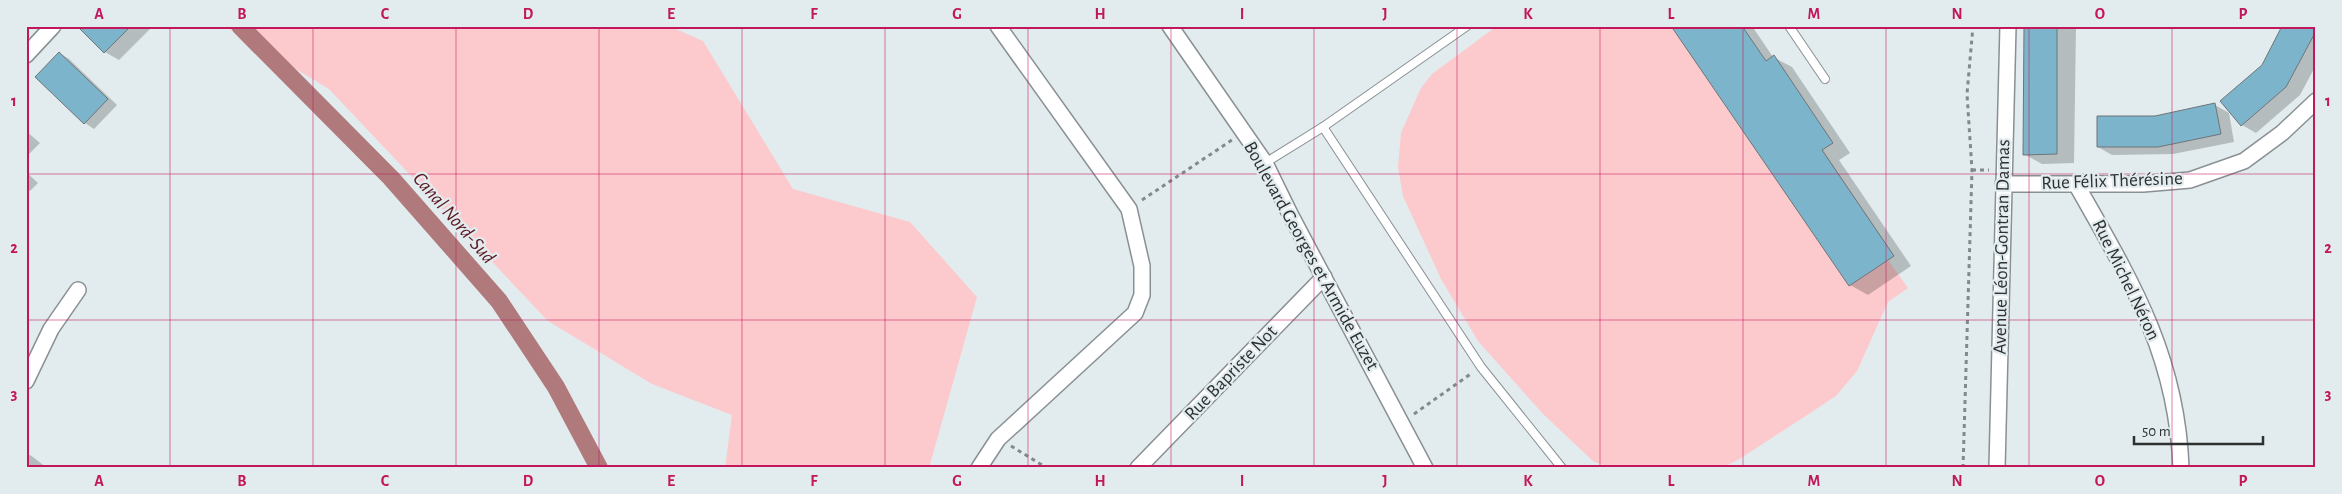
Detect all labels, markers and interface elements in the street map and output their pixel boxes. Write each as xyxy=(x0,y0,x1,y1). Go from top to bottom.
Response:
text: A xyxy=(94,6,104,22)
text: B xyxy=(237,6,247,22)
text: C xyxy=(381,6,390,22)
text: D xyxy=(523,6,534,22)
text: E xyxy=(667,6,675,22)
text: F xyxy=(810,6,818,22)
text: G xyxy=(952,6,962,22)
text: H xyxy=(1094,6,1106,22)
text: I xyxy=(1240,6,1244,22)
text: J xyxy=(1382,6,1388,22)
text: K xyxy=(1523,6,1533,22)
text: L xyxy=(1668,6,1675,22)
text: M xyxy=(1808,6,1820,22)
text: N xyxy=(1951,6,1963,22)
text: O xyxy=(2095,6,2105,22)
text: P xyxy=(2239,6,2248,22)
text: 1 xyxy=(11,93,17,109)
text: 1 xyxy=(2325,93,2331,109)
street label: Boulevard Georges et Armide Euzet xyxy=(1240,138,1382,374)
street label: Avenue Léon-Gontran Damas xyxy=(1991,139,2013,355)
water label: Canal Nord-Sud xyxy=(409,168,499,268)
street label: Rue Félix Thérésine xyxy=(2041,169,2183,193)
street label: Rue Michel Néron xyxy=(2089,217,2163,343)
text: 2 xyxy=(10,240,18,256)
text: 2 xyxy=(2324,240,2332,256)
street label: Rue Bapriste Not xyxy=(1181,322,1281,424)
text: 3 xyxy=(11,386,18,402)
text: 3 xyxy=(2325,386,2332,402)
scale bar xyxy=(2134,414,2263,446)
text: 50 m xyxy=(2142,424,2171,439)
text: A xyxy=(94,473,104,489)
text: B xyxy=(237,473,247,489)
text: C xyxy=(381,473,390,489)
text: D xyxy=(523,473,534,489)
text: E xyxy=(667,473,675,489)
text: F xyxy=(810,473,818,489)
text: G xyxy=(952,473,962,489)
text: H xyxy=(1094,473,1106,489)
text: I xyxy=(1240,473,1244,489)
text: J xyxy=(1382,473,1388,489)
text: K xyxy=(1523,473,1533,489)
text: L xyxy=(1668,473,1675,489)
text: M xyxy=(1808,473,1820,489)
text: N xyxy=(1951,473,1963,489)
text: O xyxy=(2095,473,2105,489)
text: P xyxy=(2239,473,2248,489)

